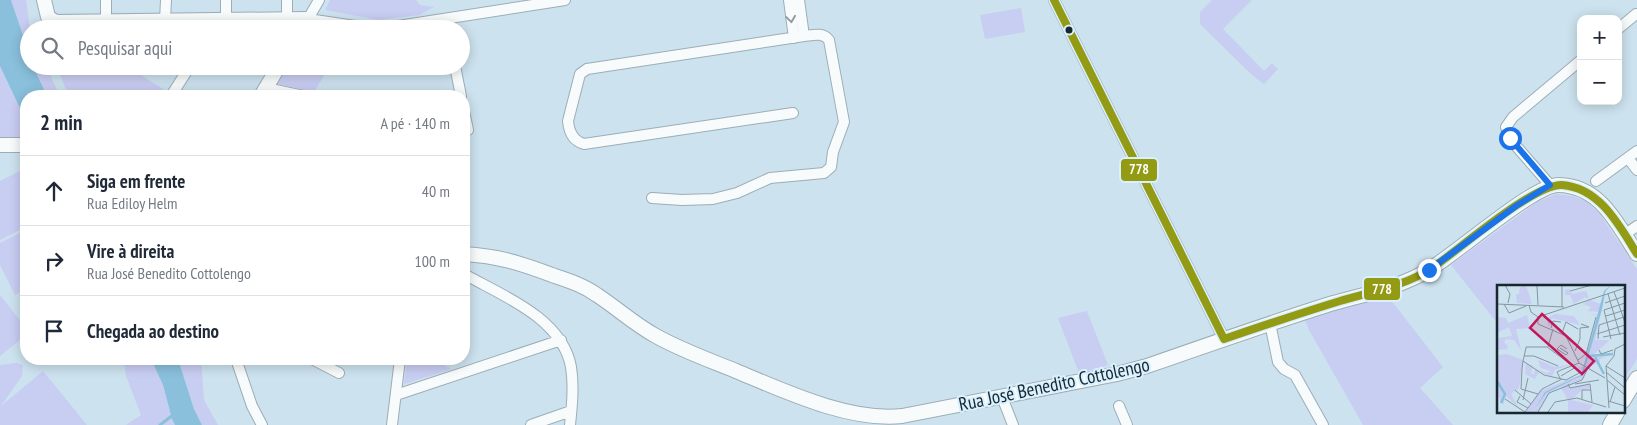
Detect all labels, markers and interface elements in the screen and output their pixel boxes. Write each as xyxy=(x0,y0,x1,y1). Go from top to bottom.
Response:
one-way arrow xyxy=(786,15,796,23)
map controls xyxy=(1577,15,1622,105)
button: + xyxy=(1577,15,1622,60)
search box xyxy=(20,20,470,75)
unlabelled marker xyxy=(1064,25,1074,35)
icon: search xyxy=(38,34,66,62)
text: Pesquisar aqui xyxy=(78,36,172,60)
button: − xyxy=(1577,60,1622,105)
text: 2 min xyxy=(40,109,82,136)
text: A pé · 140 m xyxy=(380,113,450,133)
route start xyxy=(1499,127,1522,150)
line badge: 778 xyxy=(1120,158,1158,182)
text: 778 xyxy=(1129,160,1149,178)
text: Siga em frente xyxy=(87,169,185,193)
icon: ahead xyxy=(40,177,68,205)
text: 40 m xyxy=(422,181,450,201)
text: Rua Ediloy Helm xyxy=(87,193,177,213)
text: Vire à direita xyxy=(87,239,174,263)
icon: right xyxy=(40,247,68,275)
text: 100 m xyxy=(415,251,450,271)
route end xyxy=(1418,259,1441,282)
text: Rua José Benedito Cottolengo xyxy=(87,263,251,283)
line badge: 778 xyxy=(1363,277,1401,301)
text: 778 xyxy=(1372,280,1392,298)
inset map xyxy=(1497,285,1624,412)
icon: arrive xyxy=(40,317,68,345)
text: Chegada ao destino xyxy=(87,319,219,343)
street label: Rua José Benedito Cottolengo xyxy=(956,352,1152,416)

